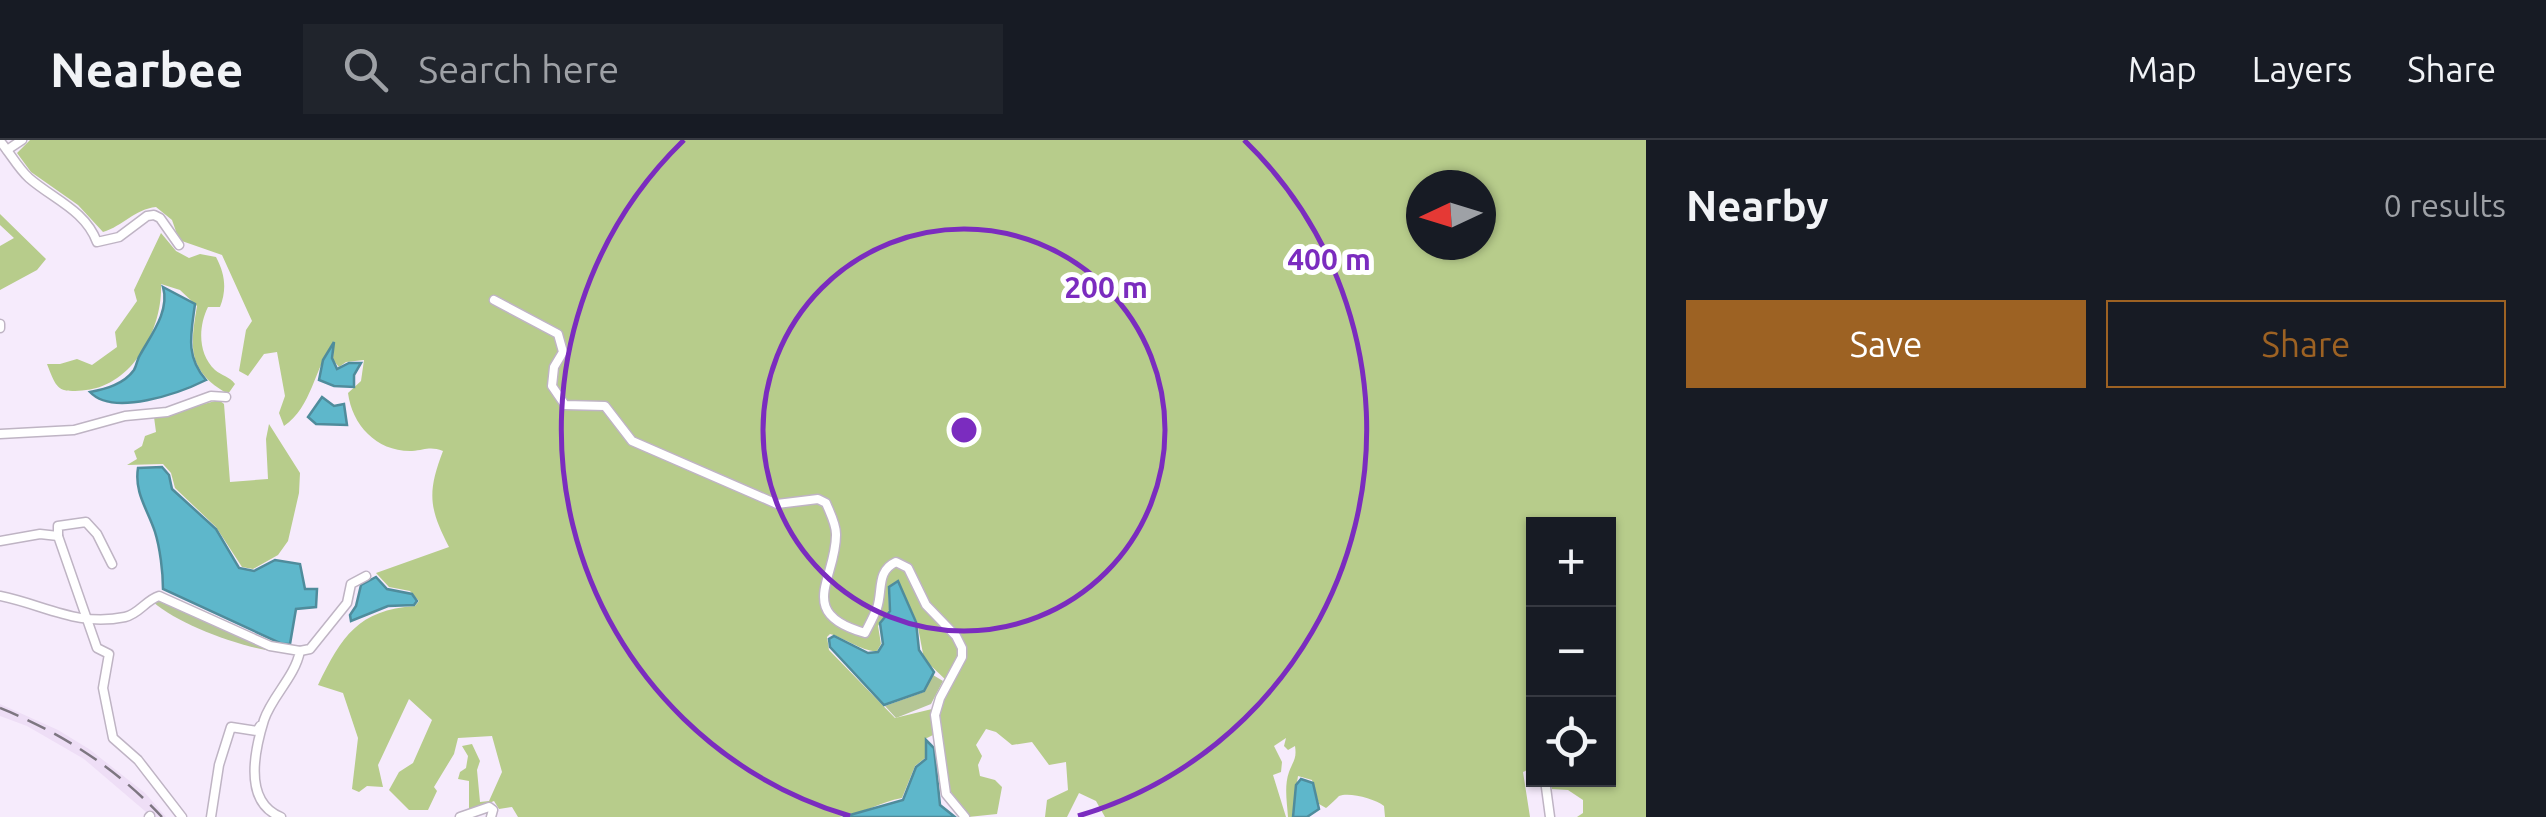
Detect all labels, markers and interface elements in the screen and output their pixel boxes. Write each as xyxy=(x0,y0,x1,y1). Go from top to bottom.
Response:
search box xyxy=(303,24,1003,114)
text: Nearbee xyxy=(50,42,243,96)
icon: search xyxy=(338,42,393,97)
text: Search here xyxy=(418,48,619,90)
text: Map xyxy=(2128,49,2197,89)
text: Layers xyxy=(2252,49,2352,89)
text: Share xyxy=(2407,49,2496,89)
north arrow xyxy=(1406,170,1496,260)
text: Nearby xyxy=(1686,182,1829,229)
text: 0 results xyxy=(2384,187,2506,223)
text: 400 m xyxy=(1287,242,1371,276)
text: 200 m xyxy=(1064,270,1148,304)
button: Save xyxy=(1686,300,2086,388)
button: Share xyxy=(2106,300,2506,388)
centre of rings xyxy=(946,412,982,448)
map controls xyxy=(1526,517,1616,787)
button: + xyxy=(1526,517,1616,607)
button: − xyxy=(1526,607,1616,697)
button: locate xyxy=(1526,697,1616,787)

